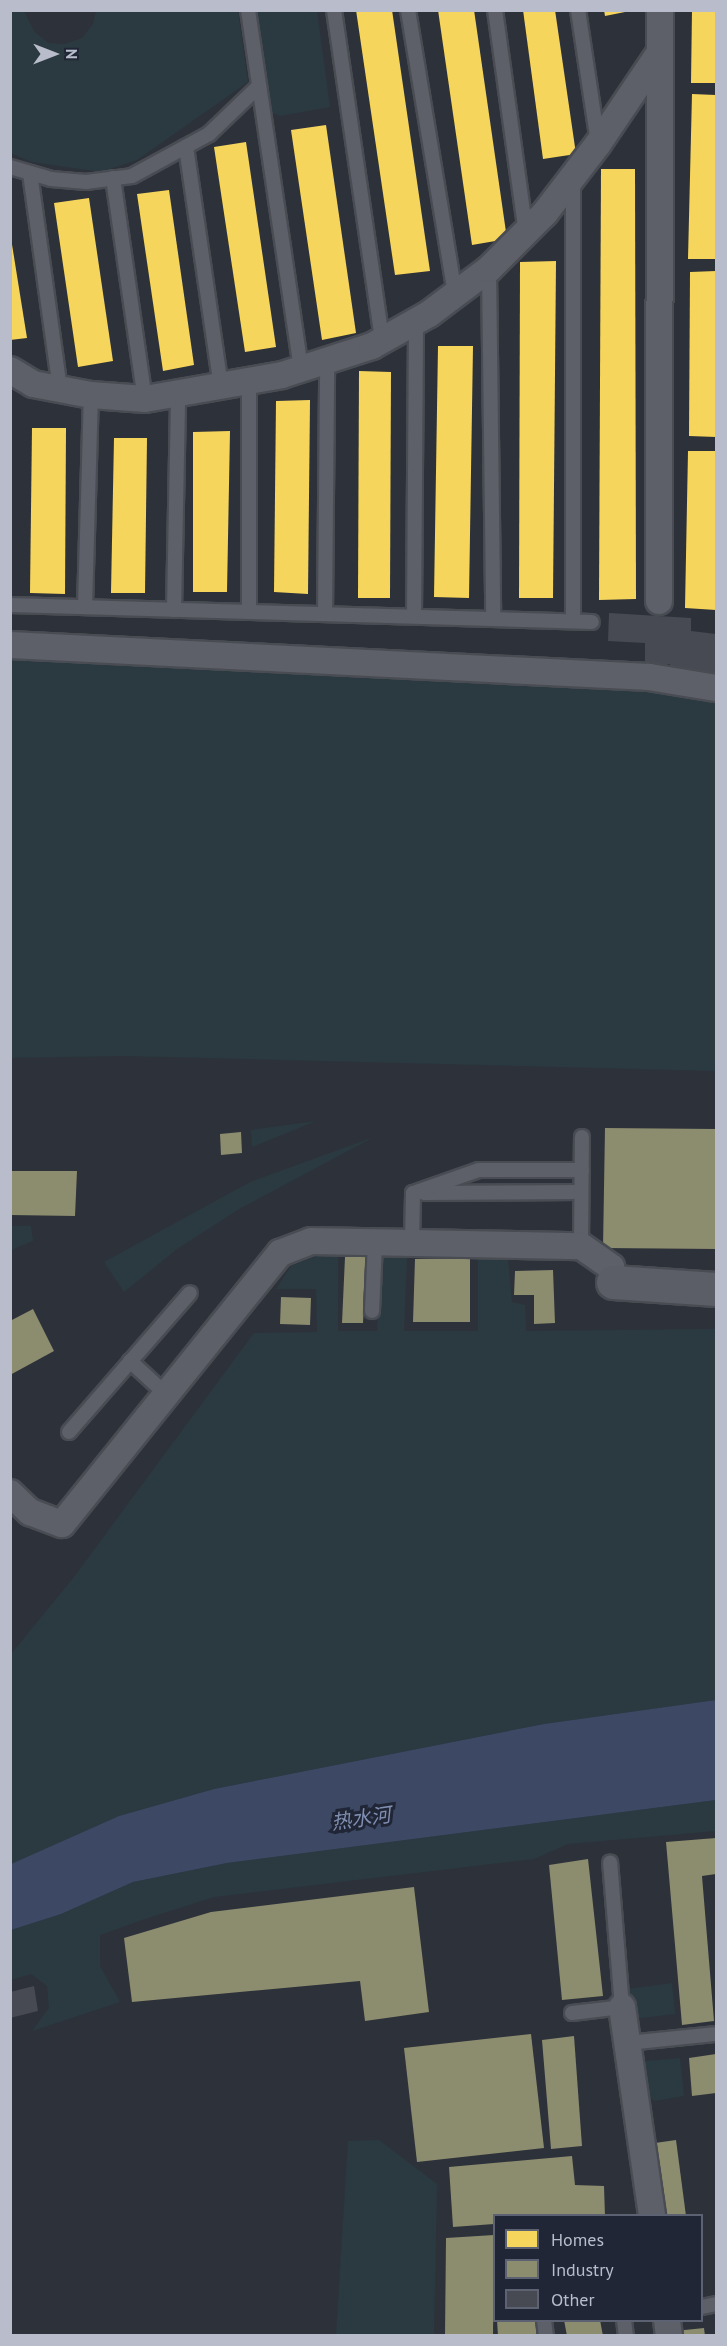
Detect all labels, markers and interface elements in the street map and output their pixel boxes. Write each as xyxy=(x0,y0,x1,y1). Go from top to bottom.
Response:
north arrow xyxy=(24,24,84,84)
text: N xyxy=(62,49,82,59)
water label: 热水河 xyxy=(330,1803,392,1835)
legend xyxy=(493,2214,703,2322)
text: Homes xyxy=(551,2228,604,2251)
text: Industry xyxy=(551,2258,614,2281)
text: Other xyxy=(551,2288,595,2311)

